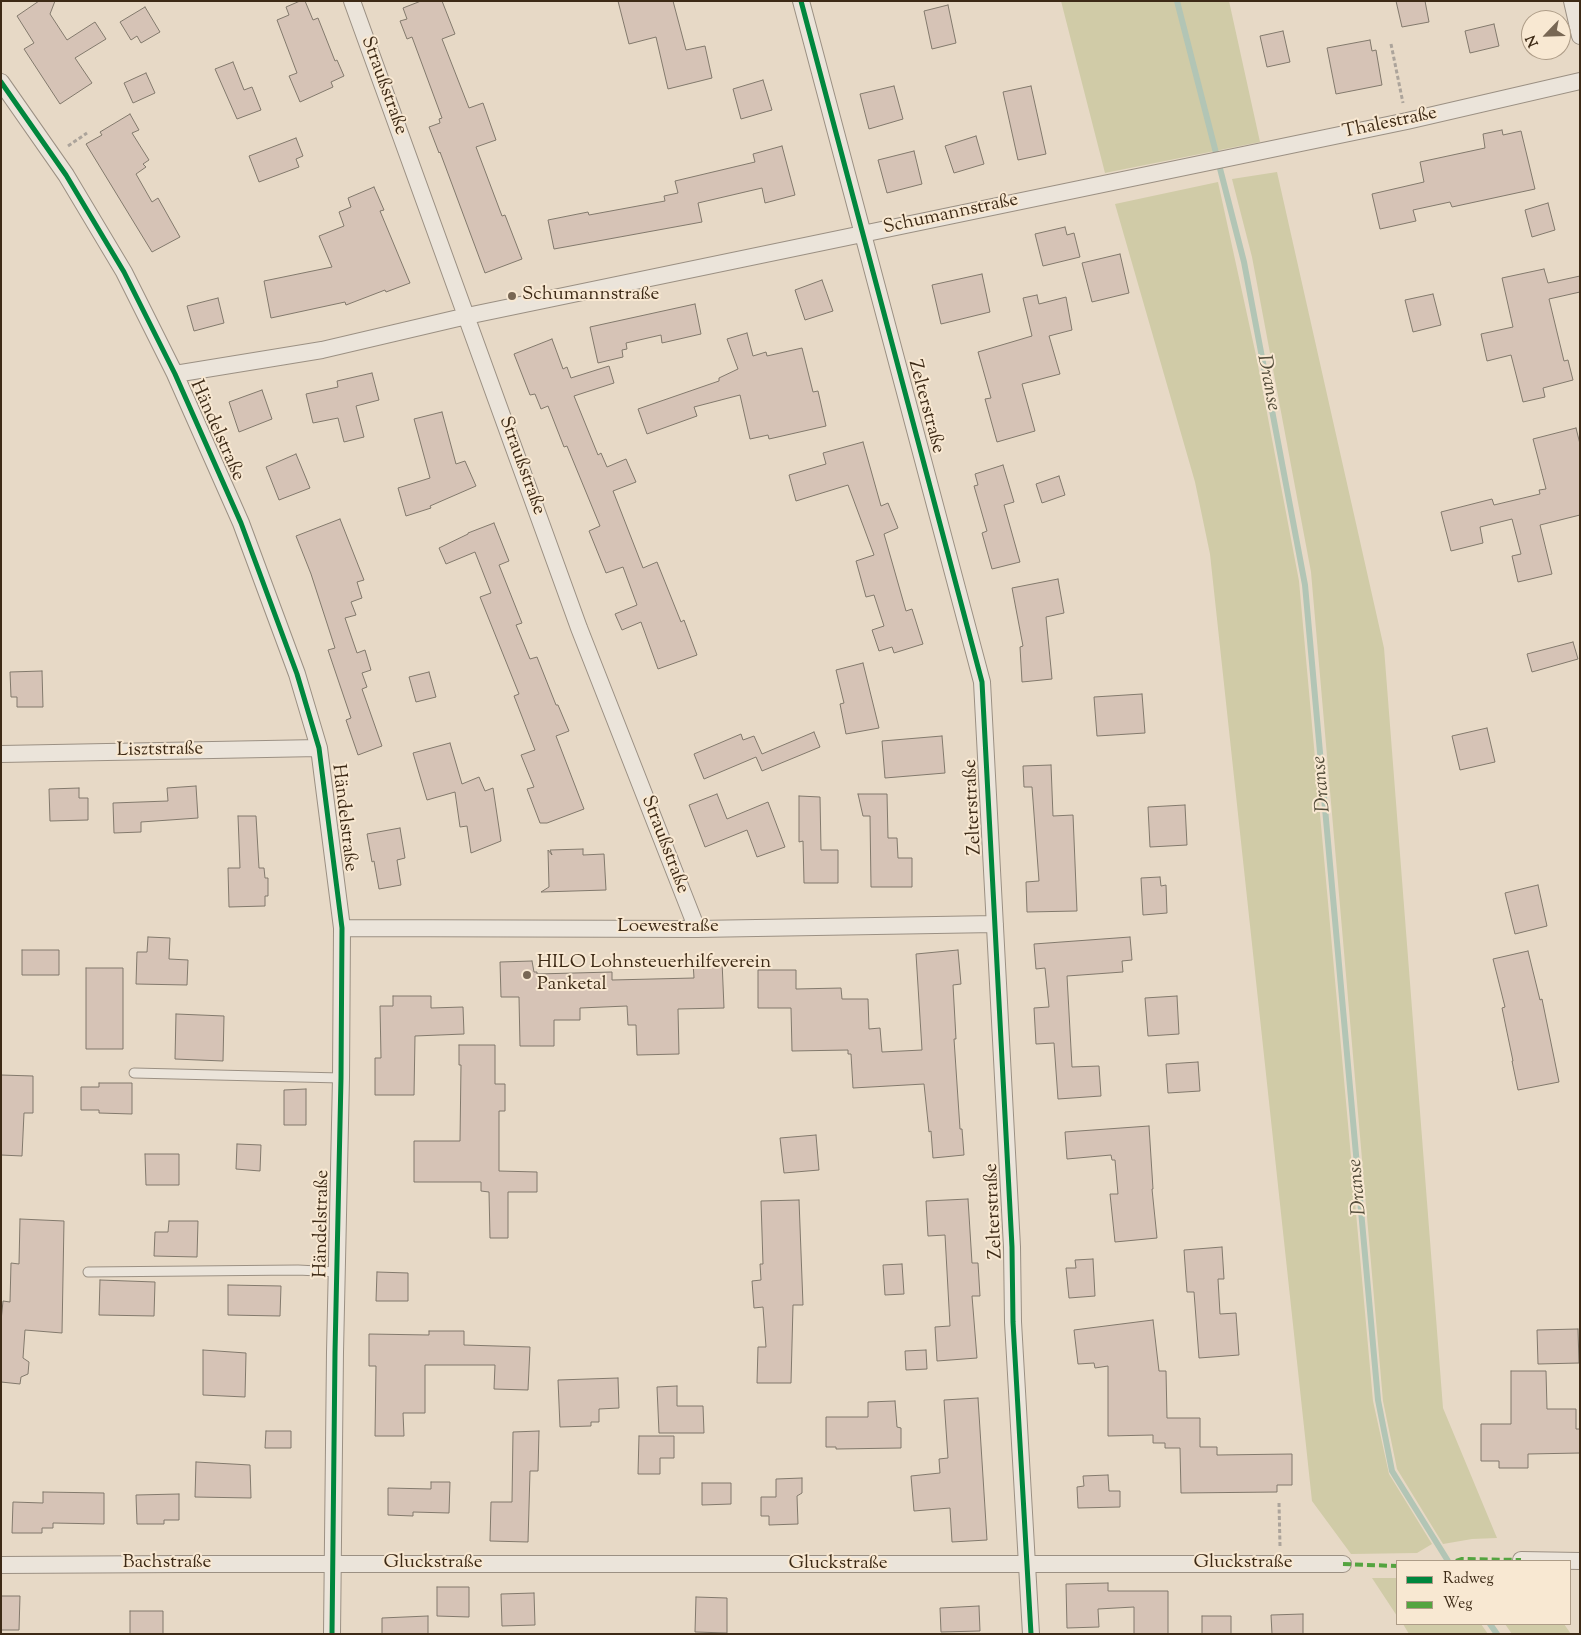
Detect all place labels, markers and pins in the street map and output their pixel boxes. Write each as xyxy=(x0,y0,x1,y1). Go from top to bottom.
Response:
place label: Schumannstraße xyxy=(522,285,659,307)
marker: Schumannstraße xyxy=(506,290,518,302)
place label: HILO Lohnsteuerhilfeverein Panketal xyxy=(537,953,771,997)
marker: HILO Lohnsteuerhilfeverein Panketal xyxy=(521,969,533,981)

